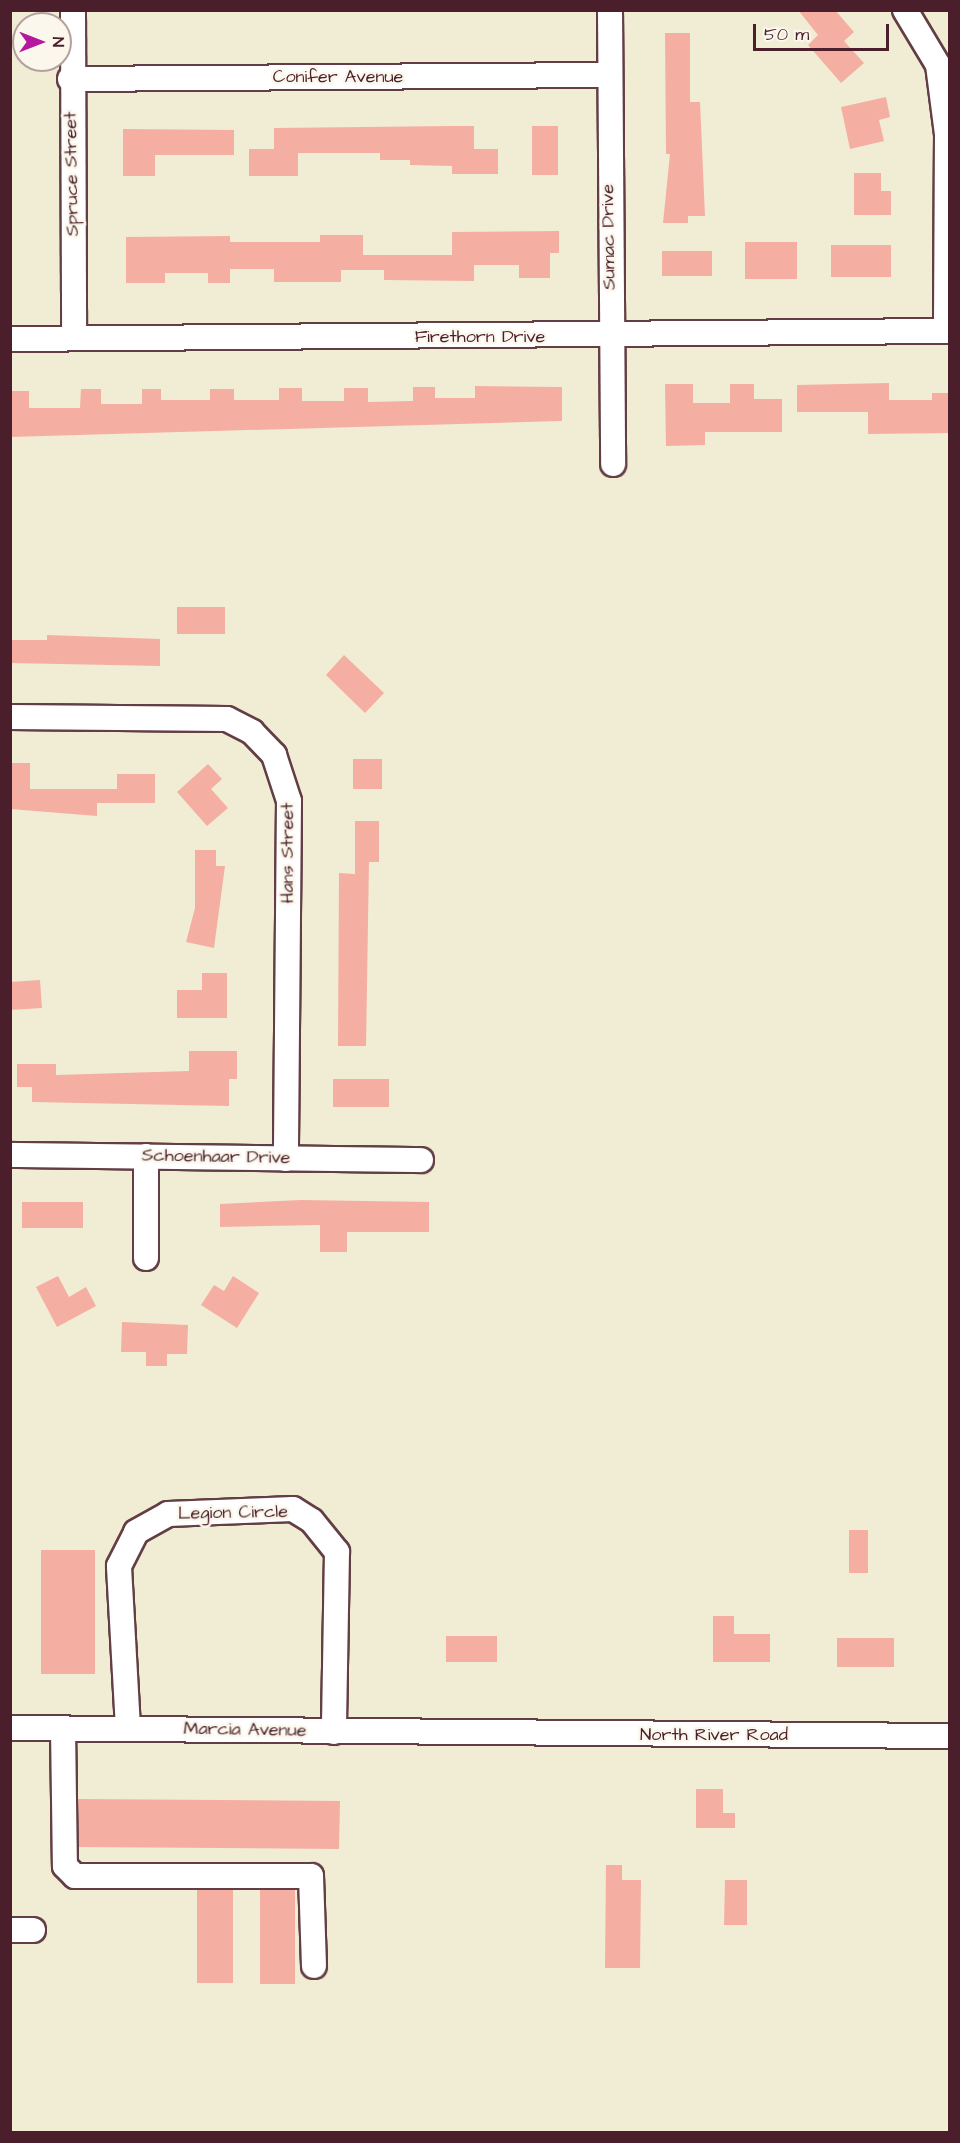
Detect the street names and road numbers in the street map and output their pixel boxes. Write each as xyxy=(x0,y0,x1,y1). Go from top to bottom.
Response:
street label: Conifer Avenue xyxy=(273,66,403,88)
street label: Spruce Street xyxy=(60,112,84,236)
street label: Sumac Drive xyxy=(597,184,621,290)
street label: Firethorn Drive xyxy=(415,326,545,348)
street label: Hans Street xyxy=(277,803,299,903)
street label: Schoenhaar Drive xyxy=(142,1145,290,1169)
street label: Legion Circle xyxy=(178,1501,288,1525)
street label: Marcia Avenue xyxy=(183,1718,307,1742)
street label: North River Road xyxy=(640,1724,788,1746)

